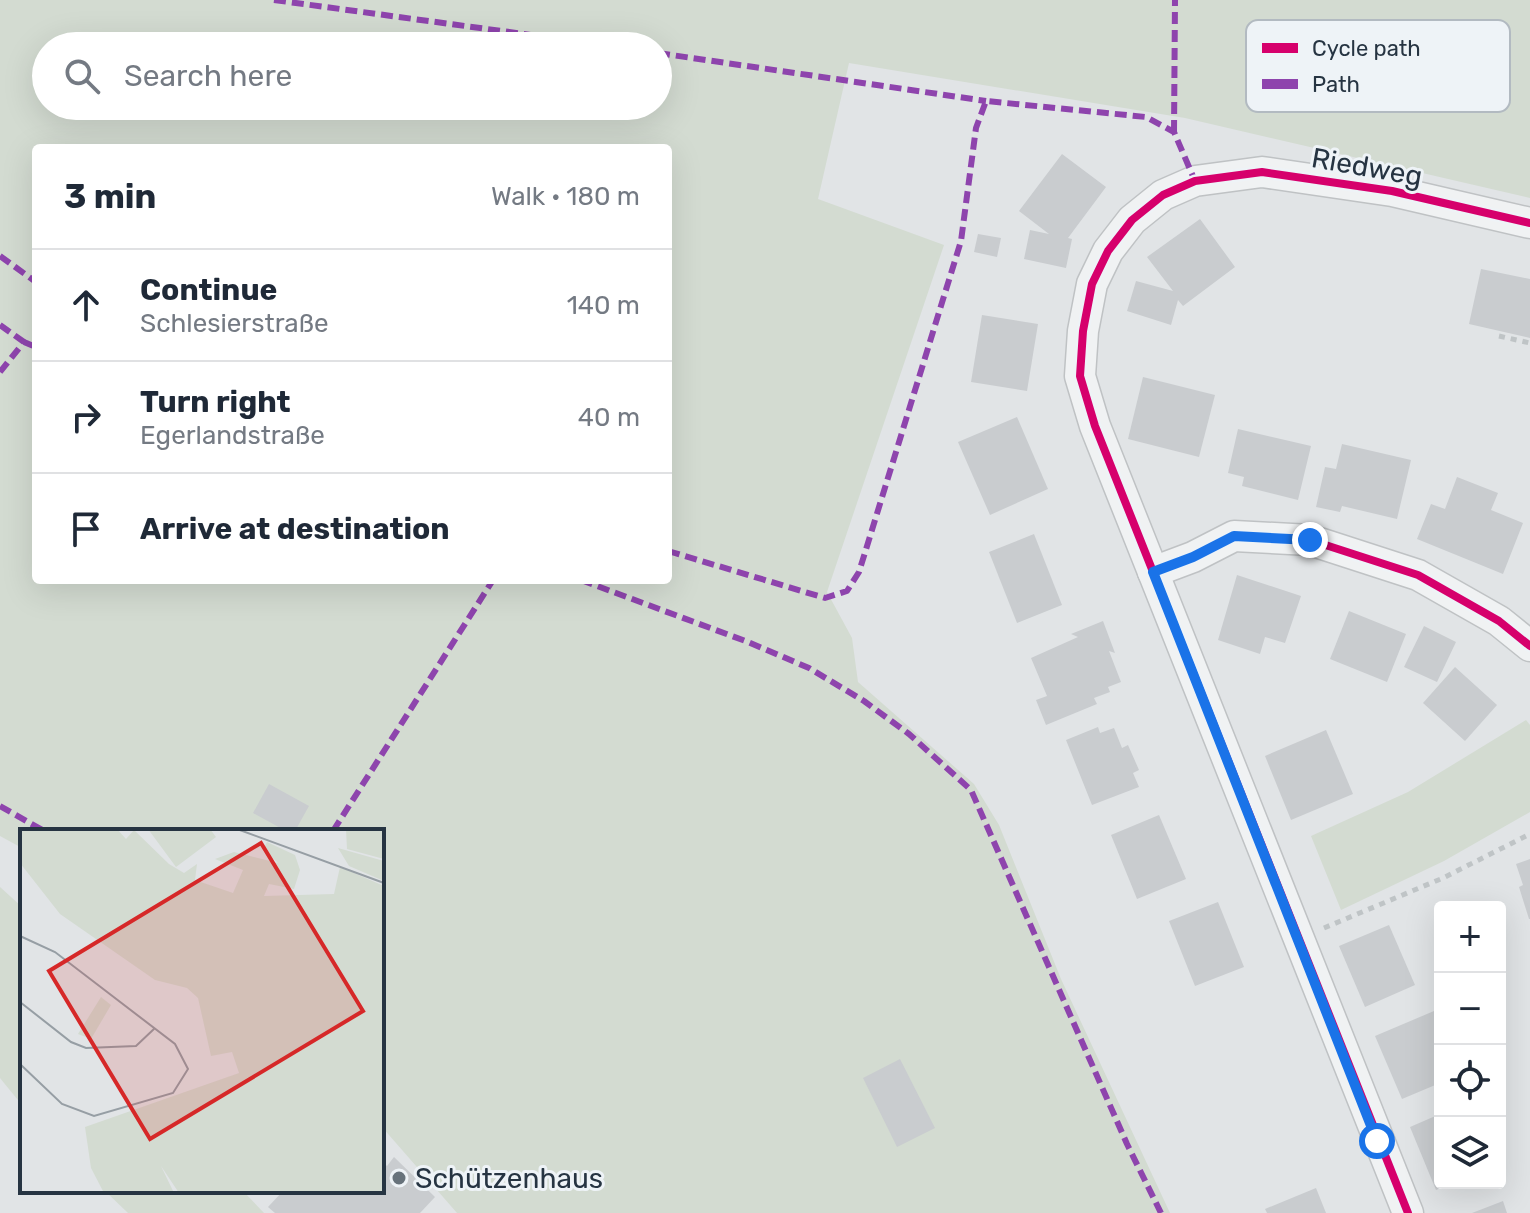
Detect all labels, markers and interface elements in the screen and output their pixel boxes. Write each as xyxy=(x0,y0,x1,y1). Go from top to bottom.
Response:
legend xyxy=(1246,20,1510,112)
search box xyxy=(32,32,672,120)
text: Cycle path xyxy=(1312,35,1421,62)
icon: search xyxy=(60,54,104,98)
text: Search here xyxy=(124,58,292,94)
text: Path xyxy=(1312,71,1360,98)
street label: Riedweg xyxy=(1309,141,1425,193)
text: 3 min xyxy=(64,176,156,217)
text: Walk · 180 m xyxy=(491,181,640,212)
text: Continue xyxy=(140,272,277,308)
icon: ahead xyxy=(64,283,108,327)
text: 140 m xyxy=(567,290,640,321)
text: Schlesierstraße xyxy=(140,308,329,339)
text: Turn right xyxy=(140,384,291,420)
icon: right xyxy=(64,395,108,439)
text: 40 m xyxy=(578,402,640,433)
text: Egerlandstraße xyxy=(140,420,325,451)
icon: arrive xyxy=(64,507,108,551)
text: Arrive at destination xyxy=(140,511,450,547)
route end xyxy=(1292,522,1328,558)
inset map xyxy=(20,829,384,1193)
map controls xyxy=(1434,901,1506,1189)
button: + xyxy=(1434,901,1506,973)
button: − xyxy=(1434,973,1506,1045)
button: locate xyxy=(1434,1045,1506,1117)
button: layers xyxy=(1434,1117,1506,1189)
route start xyxy=(1359,1123,1395,1159)
place label: Schützenhaus xyxy=(415,1162,603,1195)
marker: Schützenhaus xyxy=(390,1169,408,1187)

